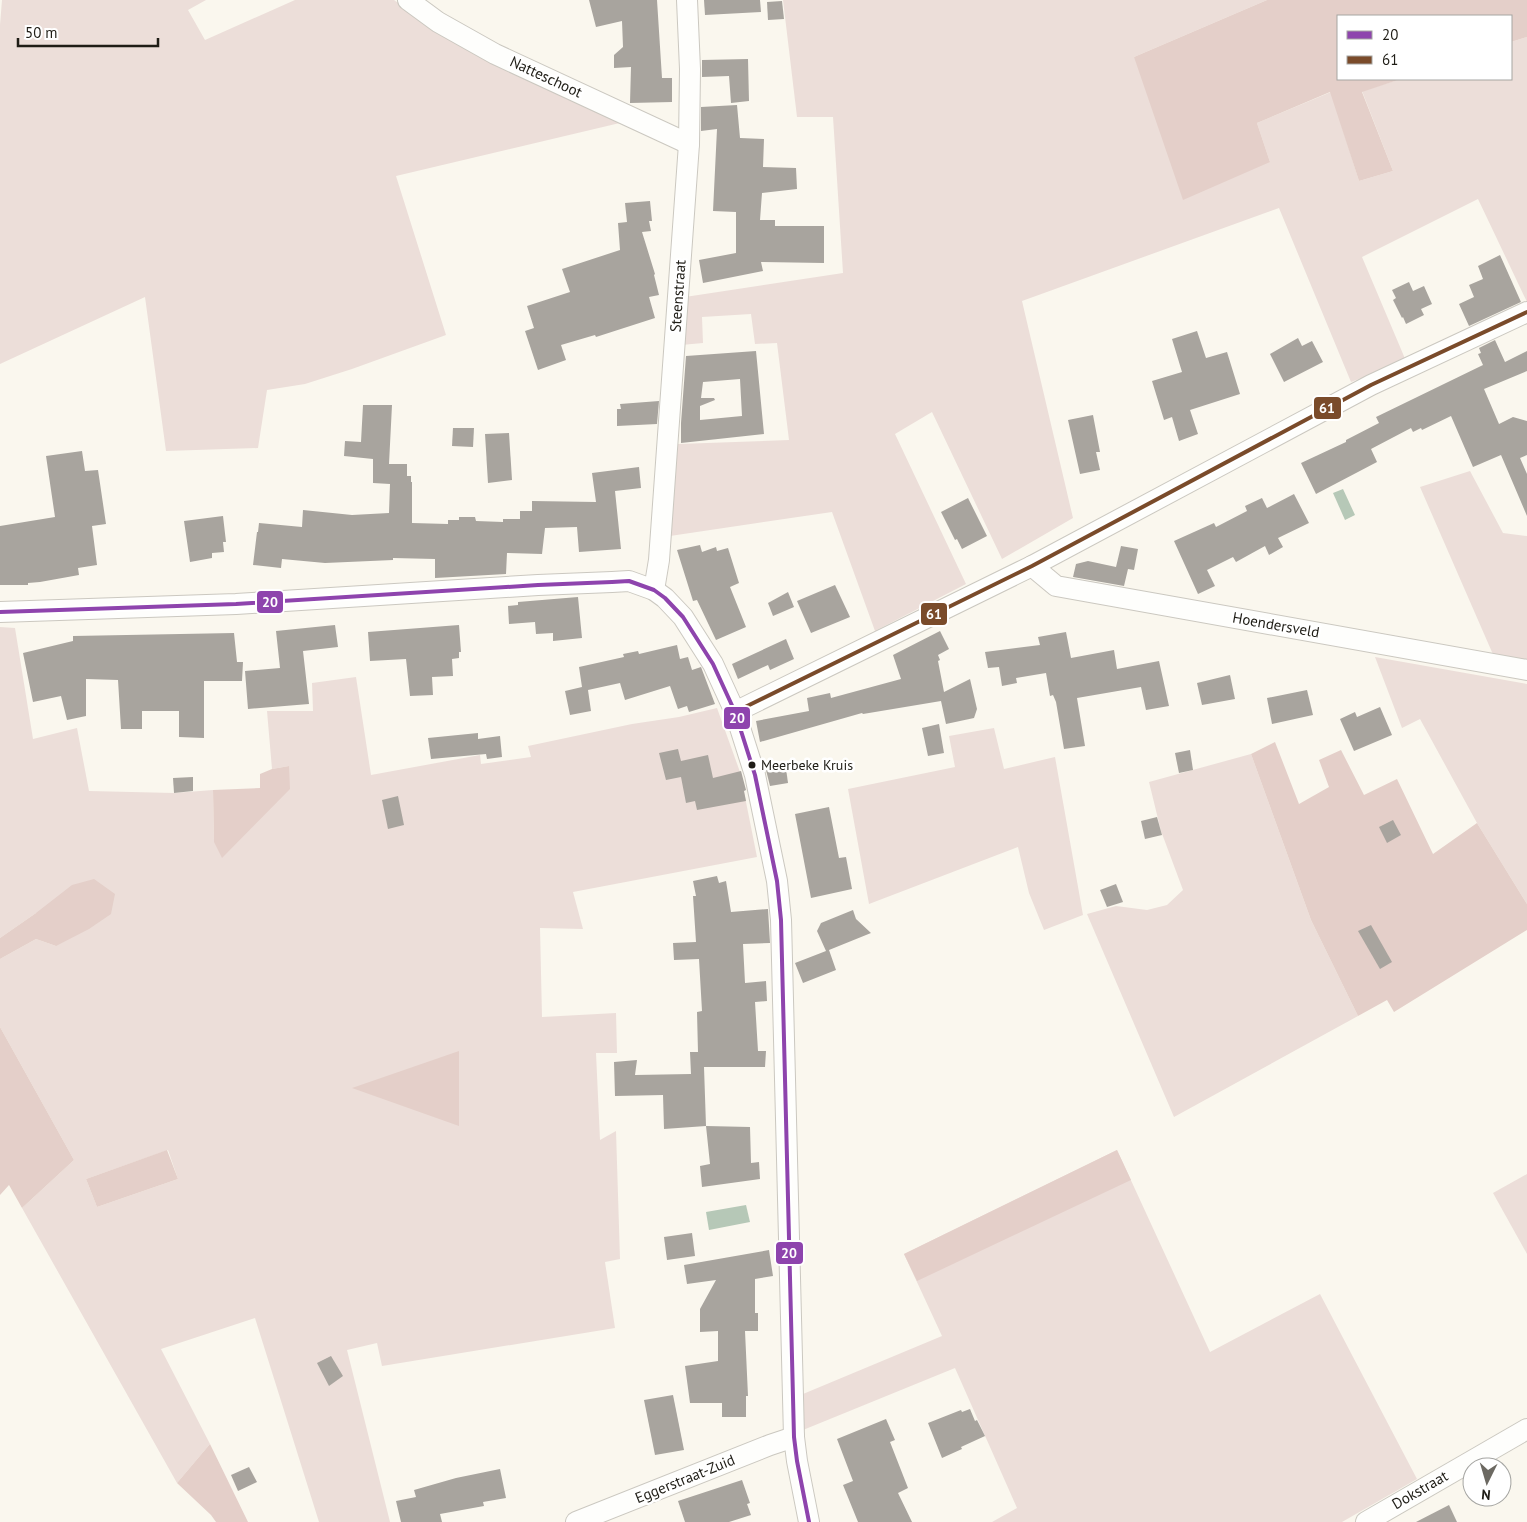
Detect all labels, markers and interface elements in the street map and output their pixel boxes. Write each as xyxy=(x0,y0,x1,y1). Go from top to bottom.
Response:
scale bar xyxy=(18,15,158,47)
legend xyxy=(1337,15,1512,80)
text: 50 m xyxy=(25,23,58,42)
text: 20 xyxy=(1382,25,1398,44)
text: 61 xyxy=(1382,50,1398,69)
street label: Natteschoot xyxy=(507,52,585,102)
street label: Steenstraat xyxy=(665,259,690,333)
line badge: 61 xyxy=(1313,396,1342,420)
text: 61 xyxy=(1319,399,1335,417)
line badge: 20 xyxy=(256,590,284,614)
text: 20 xyxy=(262,593,278,611)
line badge: 61 xyxy=(920,602,948,626)
text: 61 xyxy=(926,605,942,623)
street label: Hoendersveld xyxy=(1231,607,1321,642)
line badge: 20 xyxy=(723,706,751,730)
text: 20 xyxy=(729,709,745,727)
place label: Meerbeke Kruis xyxy=(761,756,853,774)
marker: Meerbeke Kruis xyxy=(747,760,757,770)
line badge: 20 xyxy=(775,1241,804,1265)
text: 20 xyxy=(781,1244,797,1262)
street label: Eggerstraat-Zuid xyxy=(632,1450,738,1507)
north arrow xyxy=(1462,1457,1512,1507)
street label: Dokstraat xyxy=(1388,1466,1451,1513)
text: N xyxy=(1480,1486,1491,1504)

